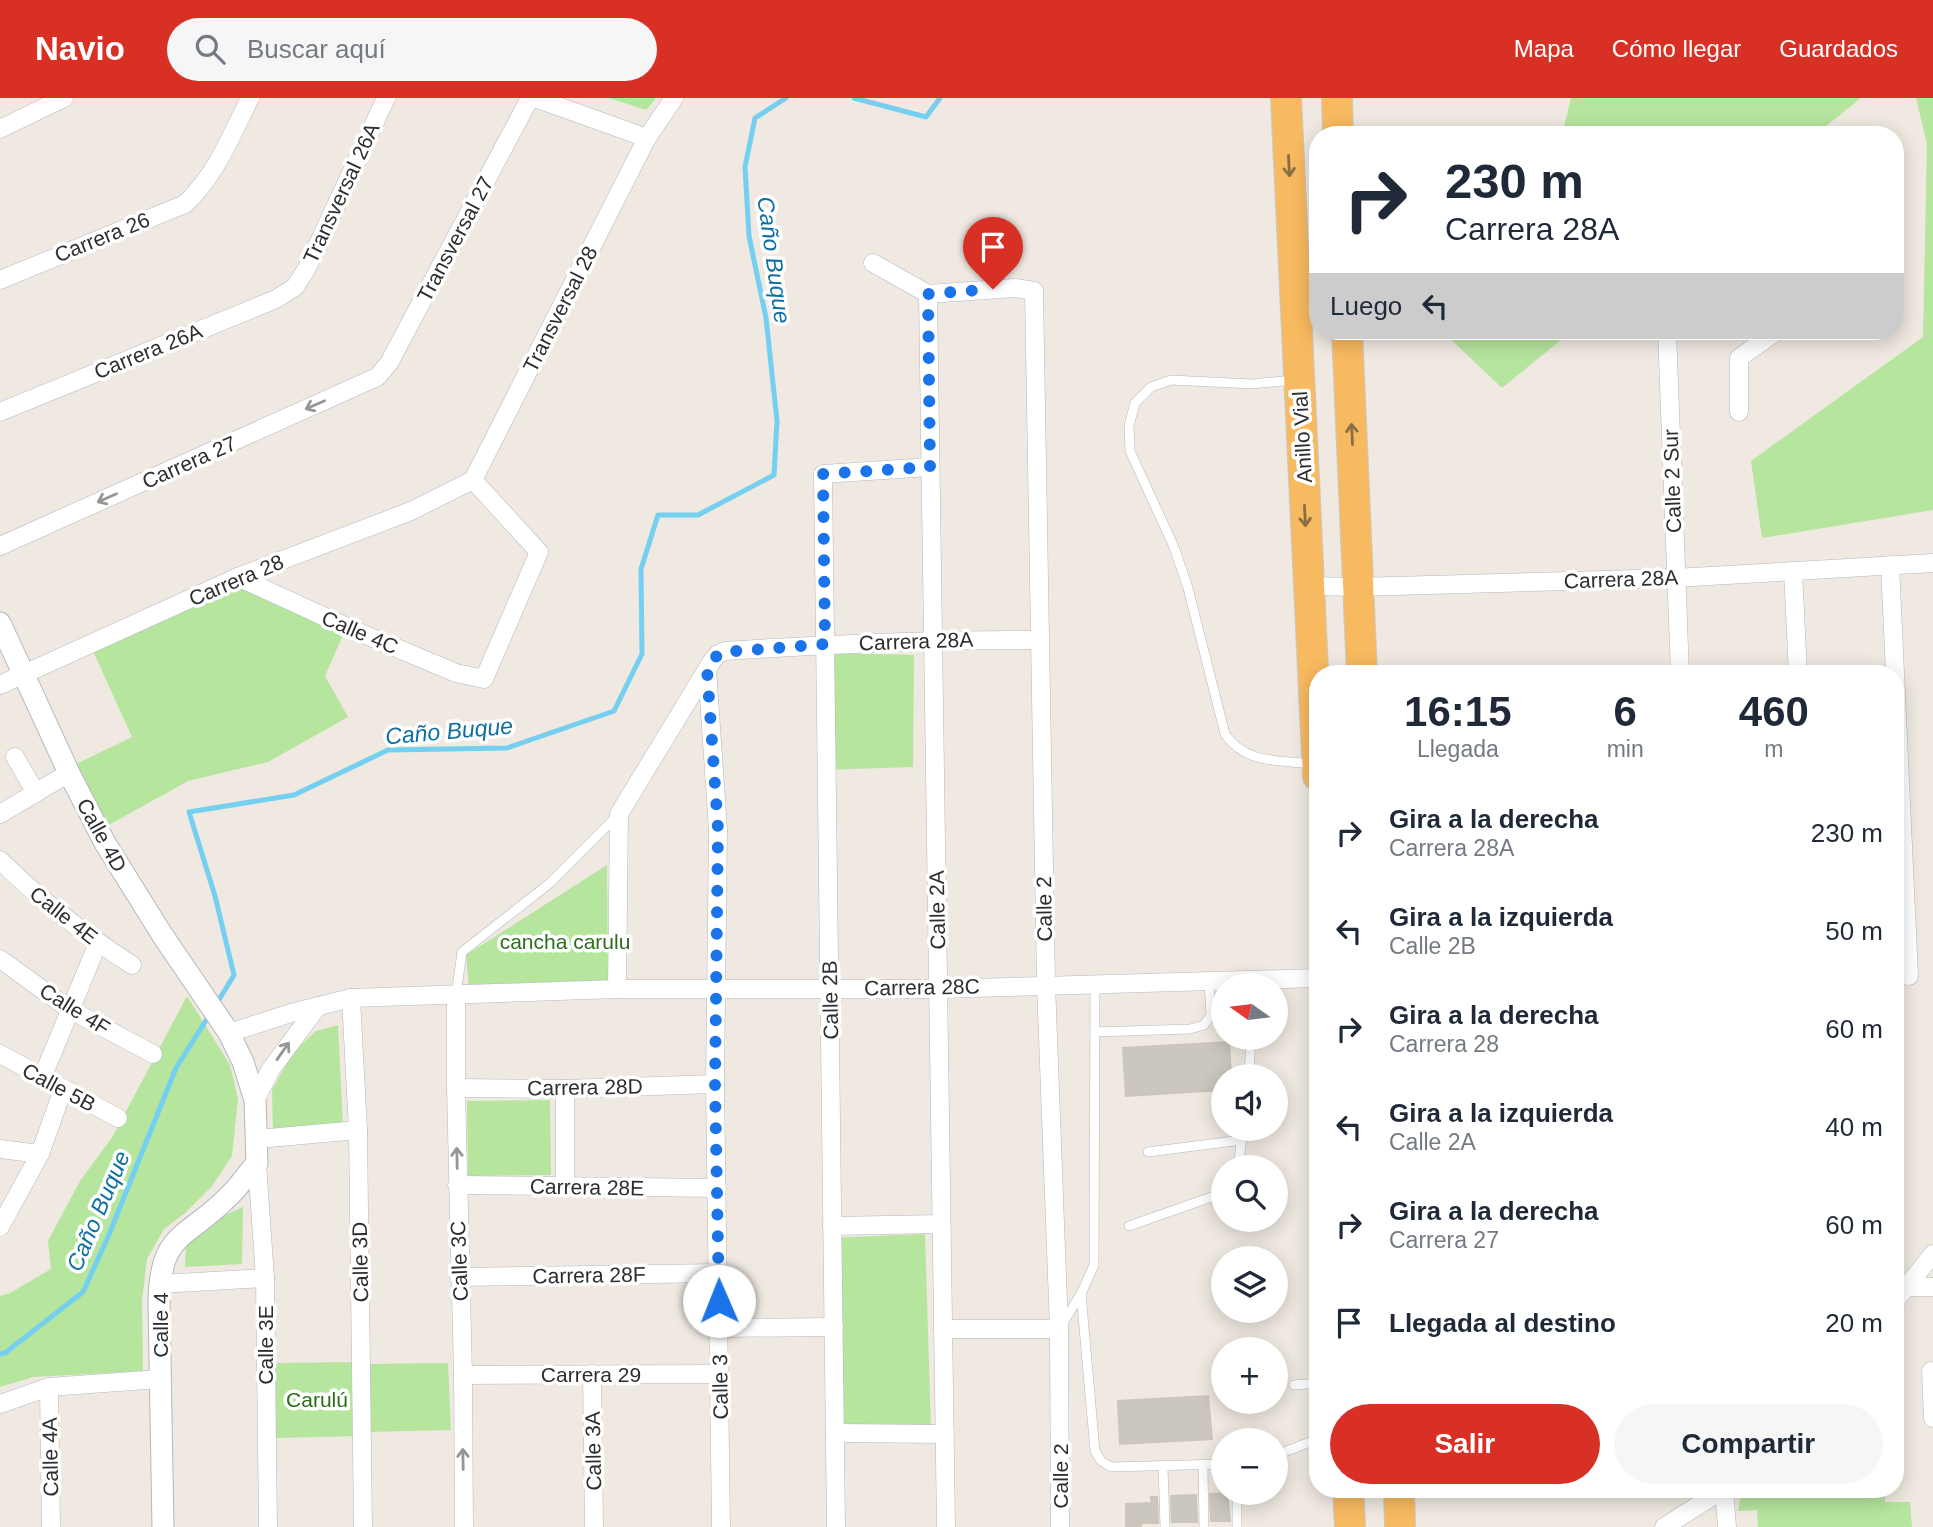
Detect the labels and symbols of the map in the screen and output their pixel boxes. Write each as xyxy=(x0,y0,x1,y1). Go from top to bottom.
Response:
street label: Transversal 26A xyxy=(298,119,384,267)
one-way arrow xyxy=(1283,154,1296,177)
street label: Transversal 27 xyxy=(412,173,498,305)
water label: Caño Buque xyxy=(752,195,796,325)
street label: Carrera 26 xyxy=(51,208,153,266)
pin xyxy=(963,217,1023,289)
street label: Transversal 28 xyxy=(518,242,602,376)
street label: Carrera 26A xyxy=(91,319,205,383)
street label: Anillo Vial xyxy=(1288,391,1316,483)
one-way arrow xyxy=(305,399,326,412)
one-way arrow xyxy=(1345,423,1358,446)
street label: Calle 2 Sur xyxy=(1659,429,1685,533)
street label: Carrera 27 xyxy=(138,431,240,493)
one-way arrow xyxy=(97,492,118,505)
one-way arrow xyxy=(1299,504,1312,527)
street label: Carrera 28 xyxy=(185,550,287,610)
street label: Carrera 28A xyxy=(1563,566,1679,592)
street label: Calle 4C xyxy=(318,606,402,658)
street label: Carrera 28A xyxy=(858,628,974,654)
water label: Caño Buque xyxy=(384,712,514,750)
street label: Calle 4D xyxy=(72,794,132,876)
street label: Calle 2A xyxy=(925,870,949,950)
street label: Calle 2 xyxy=(1032,876,1056,942)
street label: Calle 4E xyxy=(26,881,102,949)
park label: cancha carulu xyxy=(500,930,630,953)
street label: Calle 2B xyxy=(818,960,842,1040)
north arrow xyxy=(1211,973,1288,1050)
street label: Carrera 28C xyxy=(864,974,980,1000)
street label: Calle 4F xyxy=(36,979,114,1039)
one-way arrow xyxy=(276,1042,290,1061)
street label: Calle 5B xyxy=(19,1058,99,1116)
street label: Carrera 28D xyxy=(527,1074,643,1100)
water label: Caño Buque xyxy=(61,1147,135,1275)
one-way arrow xyxy=(450,1147,464,1170)
street label: Carrera 28E xyxy=(530,1175,644,1199)
street label: Calle 3C xyxy=(446,1220,472,1302)
street label: Calle 3D xyxy=(348,1222,372,1302)
street label: Carrera 28F xyxy=(532,1263,646,1287)
position arrow xyxy=(682,1264,756,1338)
street label: Calle 4 xyxy=(149,1292,172,1358)
street label: Calle 3E xyxy=(254,1305,277,1385)
street label: Calle 3 xyxy=(708,1354,732,1420)
street label: Carrera 29 xyxy=(541,1363,641,1386)
park label: Carulú xyxy=(286,1388,348,1411)
street label: Calle 3A xyxy=(581,1411,605,1491)
street label: Calle 4A xyxy=(38,1417,62,1497)
street label: Calle 2 xyxy=(1049,1443,1072,1509)
one-way arrow xyxy=(456,1448,469,1471)

